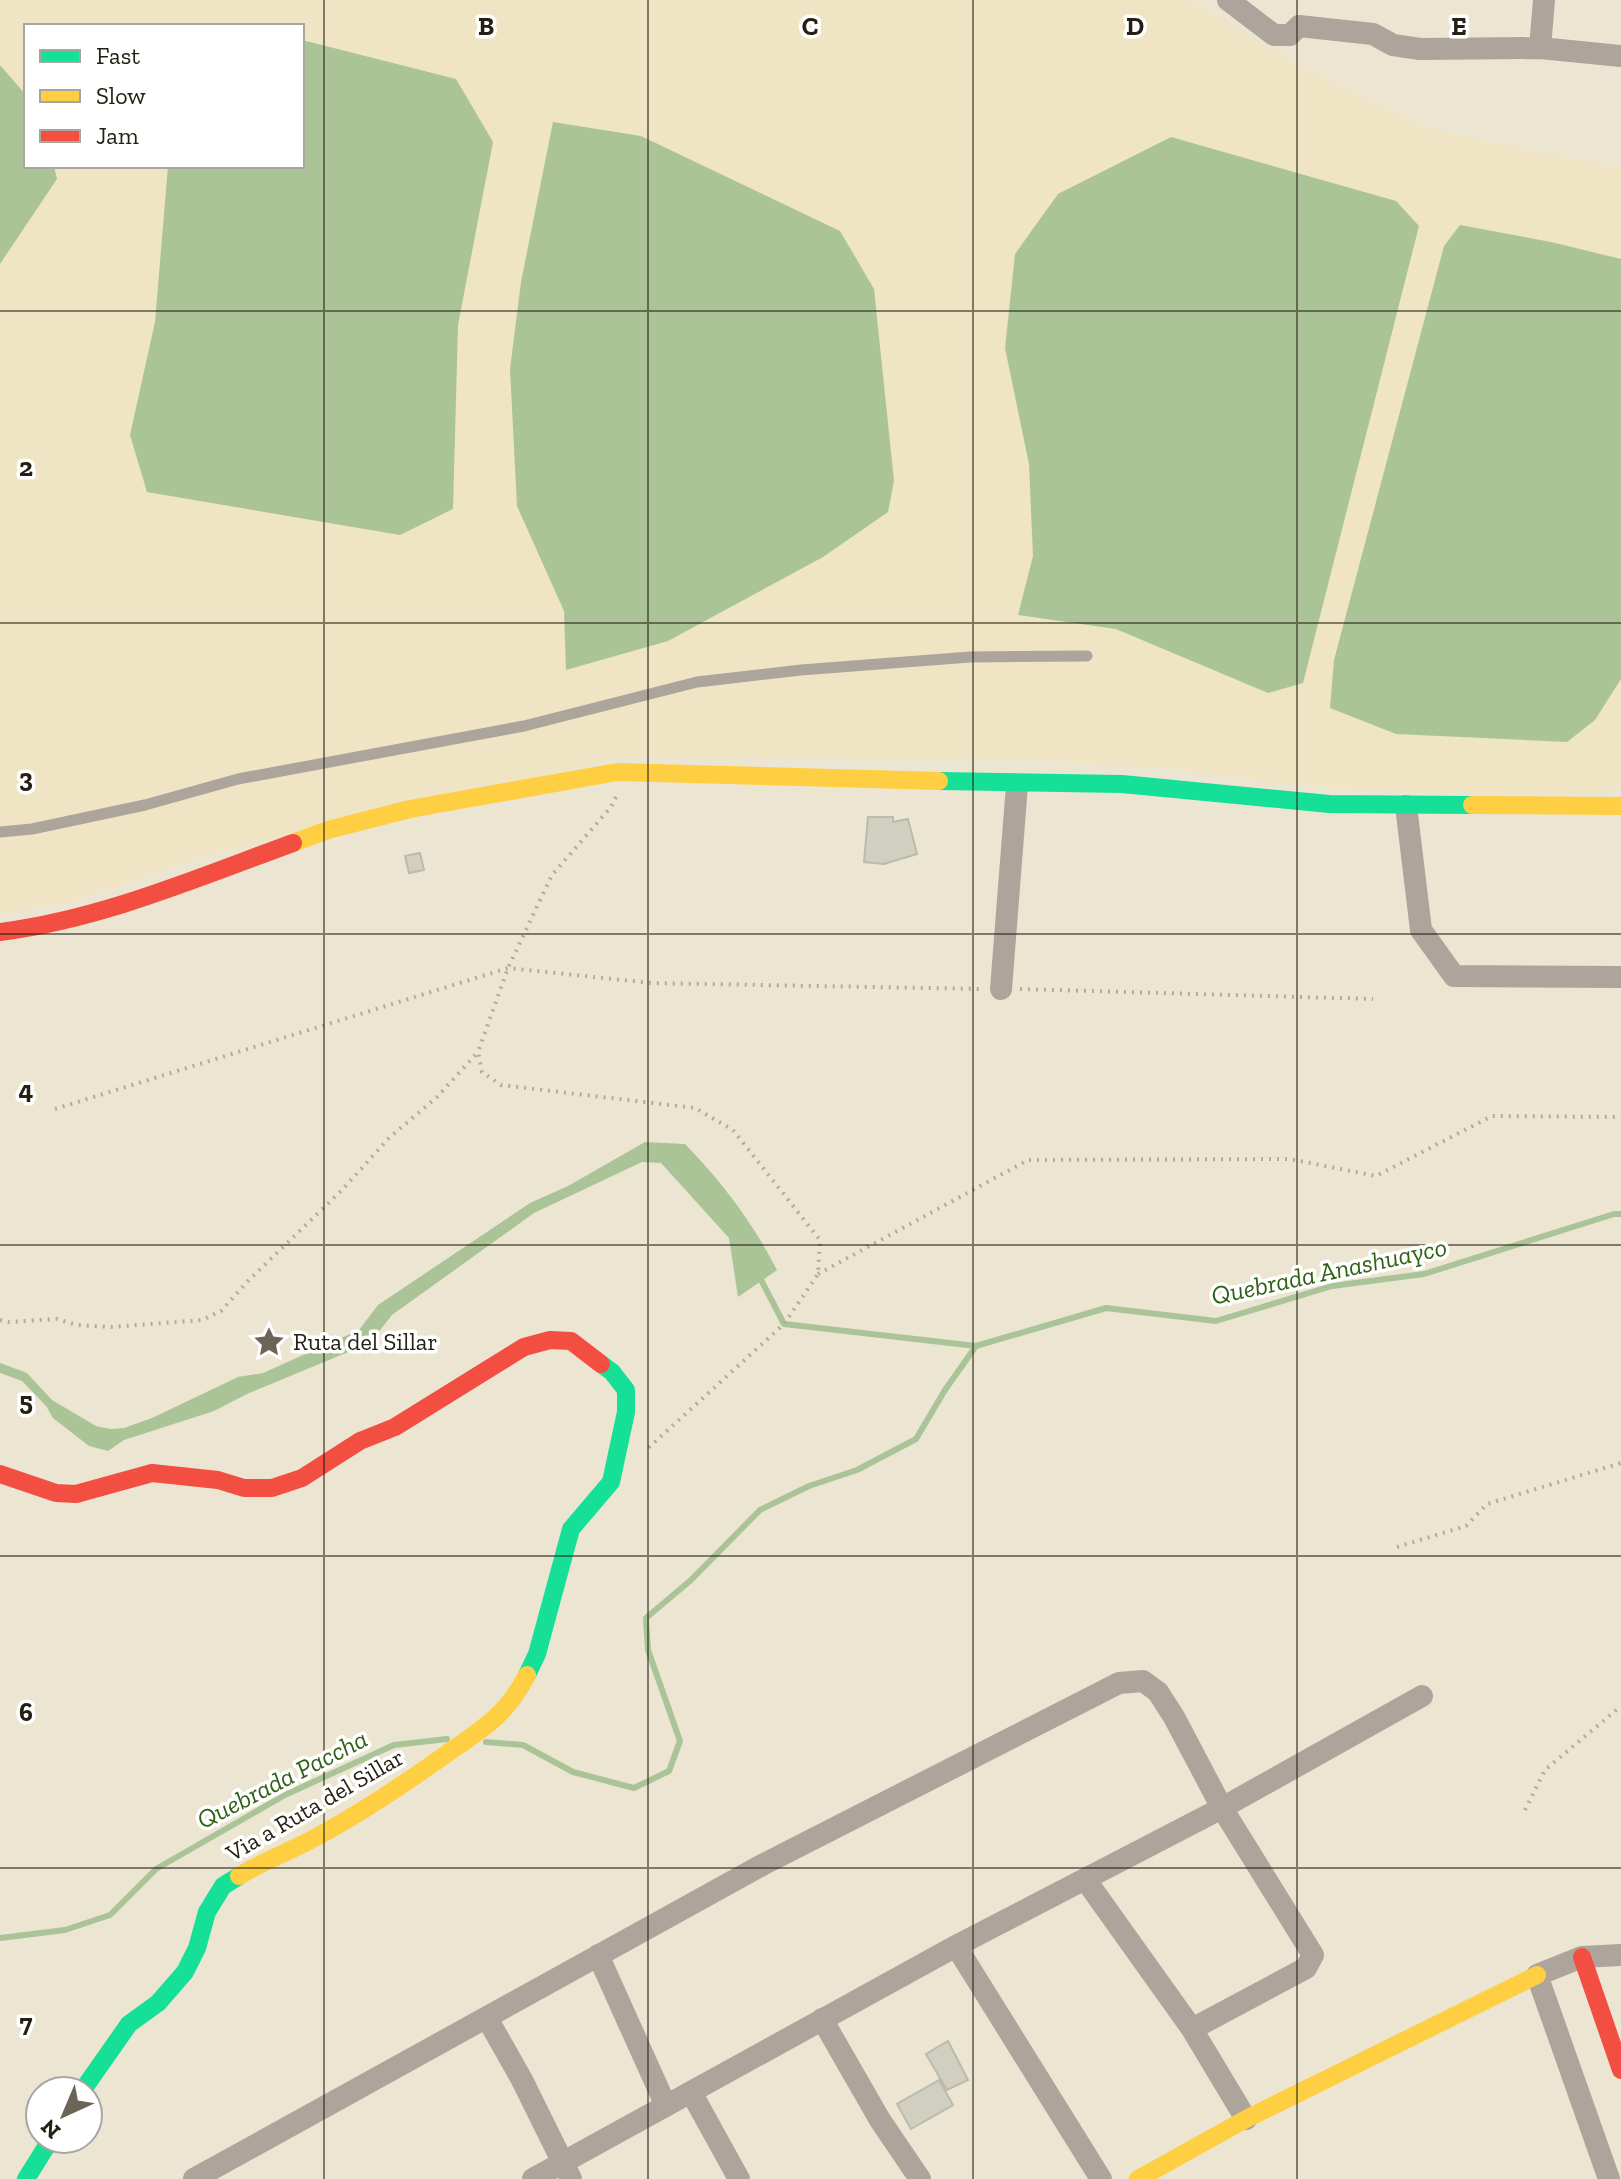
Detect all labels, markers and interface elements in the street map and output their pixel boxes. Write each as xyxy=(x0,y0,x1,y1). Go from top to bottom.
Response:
text: B xyxy=(478,10,494,42)
text: C xyxy=(802,10,818,42)
text: D xyxy=(1126,10,1144,42)
text: E xyxy=(1451,10,1467,42)
legend xyxy=(24,24,304,168)
text: Fast xyxy=(96,41,140,70)
text: Slow xyxy=(96,81,146,110)
text: Jam xyxy=(96,121,139,150)
text: 2 xyxy=(19,451,33,483)
text: 3 xyxy=(19,762,33,794)
text: 4 xyxy=(19,1074,34,1106)
water label: Quebrada Anashuayco xyxy=(1208,1230,1450,1312)
place icon: Ruta del Sillar xyxy=(252,1325,286,1359)
place label: Ruta del Sillar xyxy=(293,1327,437,1356)
text: 5 xyxy=(19,1385,33,1417)
text: 6 xyxy=(19,1696,33,1728)
water label: Quebrada Paccha xyxy=(191,1722,373,1836)
street label: Via a Ruta del Sillar xyxy=(220,1742,409,1868)
text: 7 xyxy=(20,2007,33,2039)
north arrow xyxy=(24,2075,104,2155)
text: N xyxy=(35,2113,66,2145)

